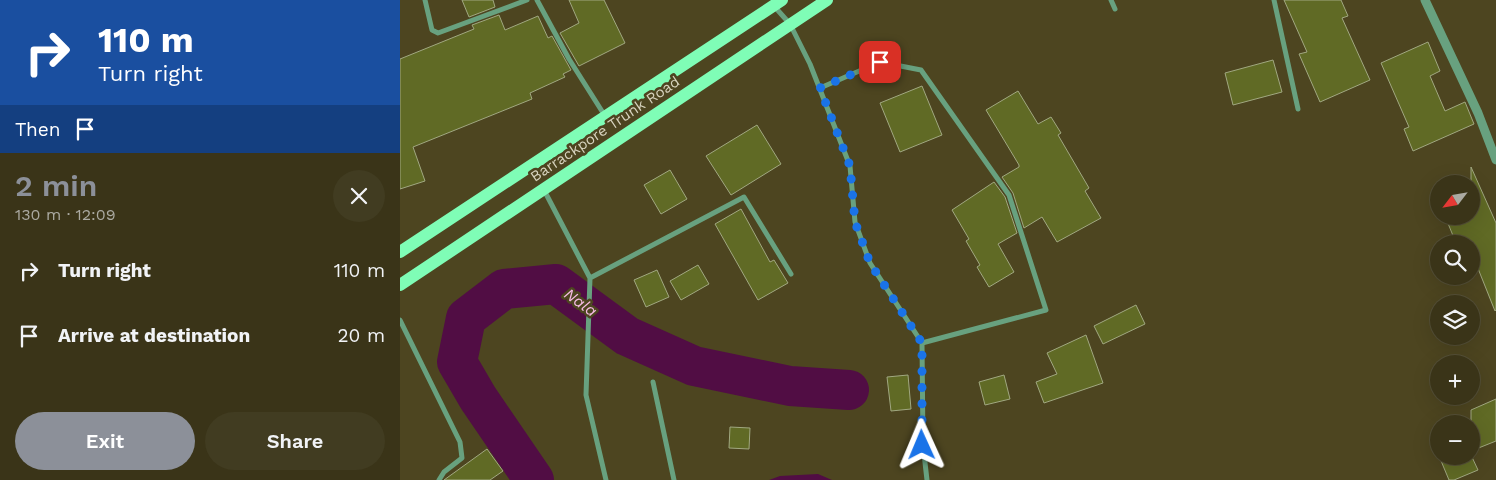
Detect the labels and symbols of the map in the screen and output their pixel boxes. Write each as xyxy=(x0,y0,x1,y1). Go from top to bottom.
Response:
pin xyxy=(859,41,901,83)
street label: Barrackpore Trunk Road xyxy=(527,72,683,186)
north arrow xyxy=(1430,175,1480,225)
water label: Nala xyxy=(561,284,601,321)
position arrow xyxy=(895,418,947,470)

